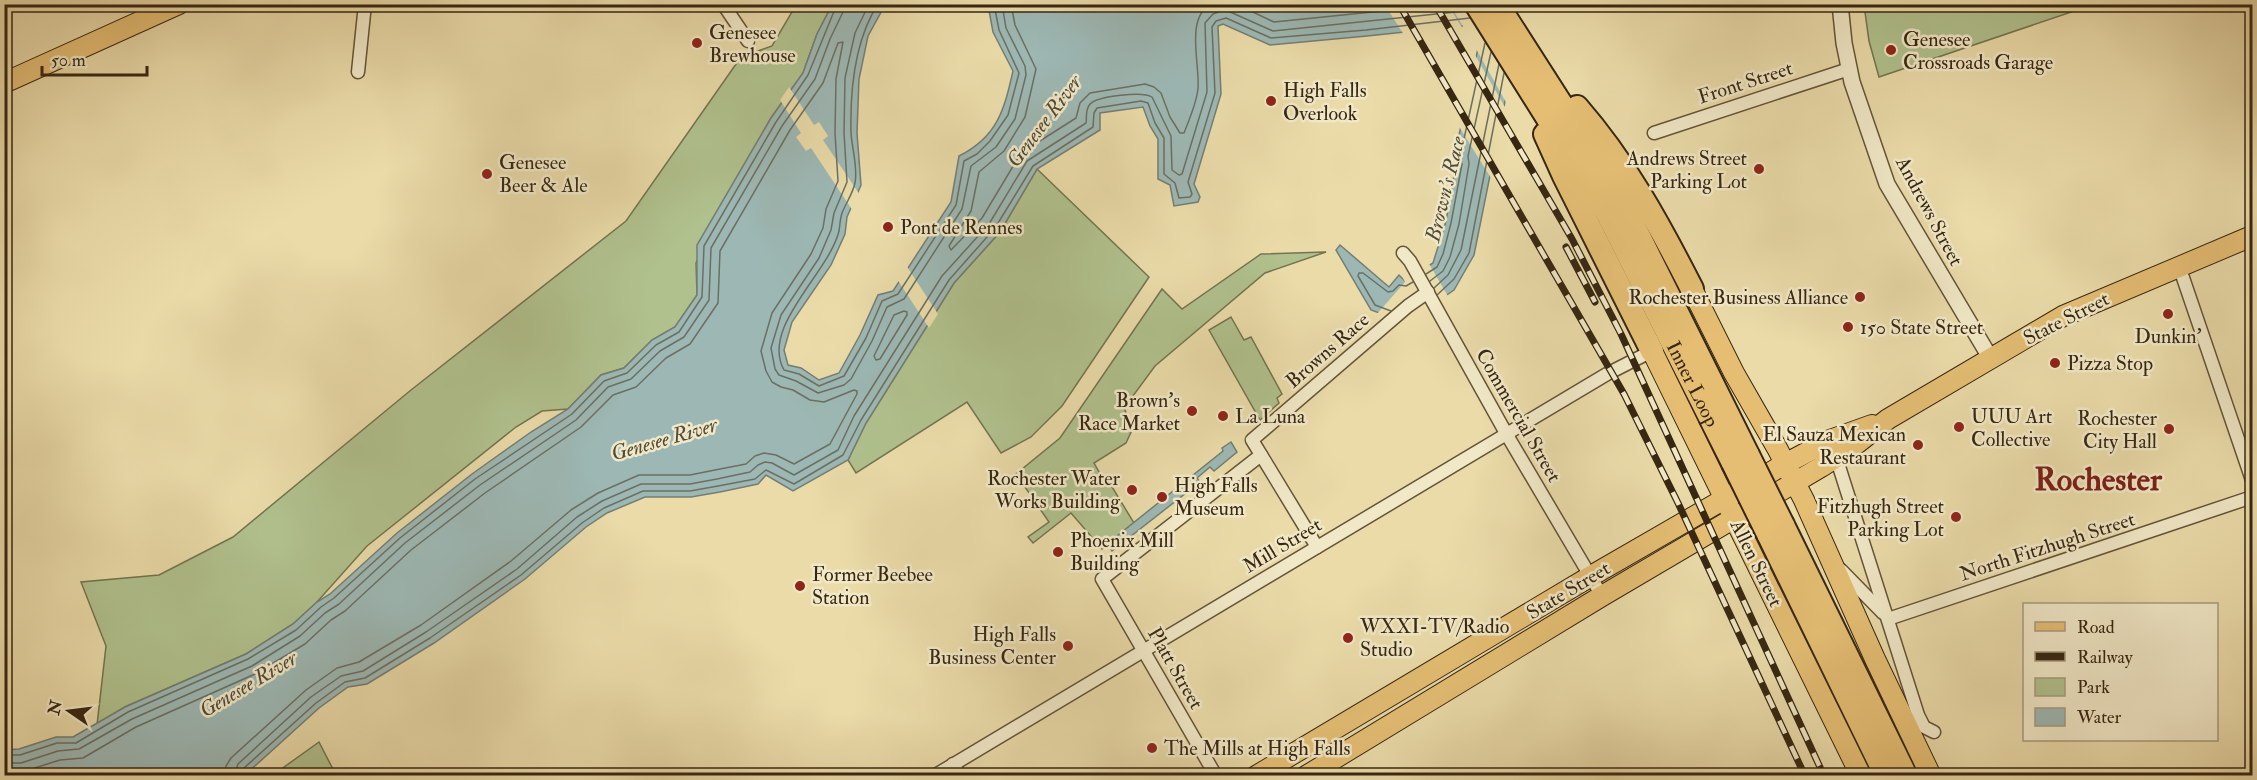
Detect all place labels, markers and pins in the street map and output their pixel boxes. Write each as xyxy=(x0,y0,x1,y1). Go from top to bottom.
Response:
place label: Genesee Brewhouse xyxy=(709,20,796,68)
place label: Genesee Crossroads Garage xyxy=(1903,27,2053,75)
marker: Genesee Brewhouse xyxy=(690,36,704,50)
marker: Genesee Crossroads Garage xyxy=(1884,43,1898,57)
place label: High Falls Overlook xyxy=(1283,78,1367,126)
marker: High Falls Overlook xyxy=(1264,94,1278,108)
place label: Andrews Street Parking Lot xyxy=(1626,146,1748,194)
place label: Genesee Beer & Ale xyxy=(499,150,588,198)
marker: Andrews Street Parking Lot xyxy=(1752,162,1766,176)
marker: Genesee Beer & Ale xyxy=(480,167,494,181)
place label: Pont de Rennes xyxy=(900,215,1023,240)
marker: Pont de Rennes xyxy=(881,220,895,234)
place label: Rochester Business Alliance xyxy=(1629,285,1848,310)
marker: Rochester Business Alliance xyxy=(1853,290,1867,304)
marker: Dunkin' xyxy=(2161,307,2175,321)
place label: 150 State Street xyxy=(1860,315,1984,340)
marker: 150 State Street xyxy=(1841,320,1855,334)
place label: Dunkin' xyxy=(2134,324,2202,349)
place label: Pizza Stop xyxy=(2067,351,2153,377)
marker: Pizza Stop xyxy=(2048,356,2062,370)
place label: Brown's Race Market xyxy=(1078,388,1181,436)
marker: Brown's Race Market xyxy=(1185,404,1199,418)
place label: La Luna xyxy=(1235,404,1306,429)
place label: UUU Art Collective xyxy=(1971,404,2053,452)
place label: Rochester City Hall xyxy=(2077,406,2158,454)
marker: La Luna xyxy=(1216,409,1230,423)
marker: UUU Art Collective xyxy=(1952,420,1966,434)
place label: El Sauza Mexican Restaurant xyxy=(1762,422,1907,470)
marker: Rochester City Hall xyxy=(2162,422,2176,436)
marker: El Sauza Mexican Restaurant xyxy=(1911,438,1925,452)
place label: Rochester Water Works Building xyxy=(987,466,1121,514)
place label: High Falls Museum xyxy=(1174,473,1258,521)
marker: Rochester Water Works Building xyxy=(1125,483,1139,497)
marker: High Falls Museum xyxy=(1155,490,1169,504)
place label: Fitzhugh Street Parking Lot xyxy=(1817,494,1945,542)
marker: Fitzhugh Street Parking Lot xyxy=(1949,510,1963,524)
place label: Phoenix Mill Building xyxy=(1070,528,1174,576)
marker: Phoenix Mill Building xyxy=(1051,545,1065,559)
place label: Former Beebee Station xyxy=(812,562,933,610)
marker: Former Beebee Station xyxy=(793,579,807,593)
place label: WXXI-TV/Radio Studio xyxy=(1359,614,1509,662)
place label: High Falls Business Center xyxy=(928,622,1057,670)
marker: WXXI-TV/Radio Studio xyxy=(1341,631,1355,645)
marker: High Falls Business Center xyxy=(1061,639,1075,653)
place label: The Mills at High Falls xyxy=(1164,736,1351,761)
marker: The Mills at High Falls xyxy=(1145,741,1159,755)

